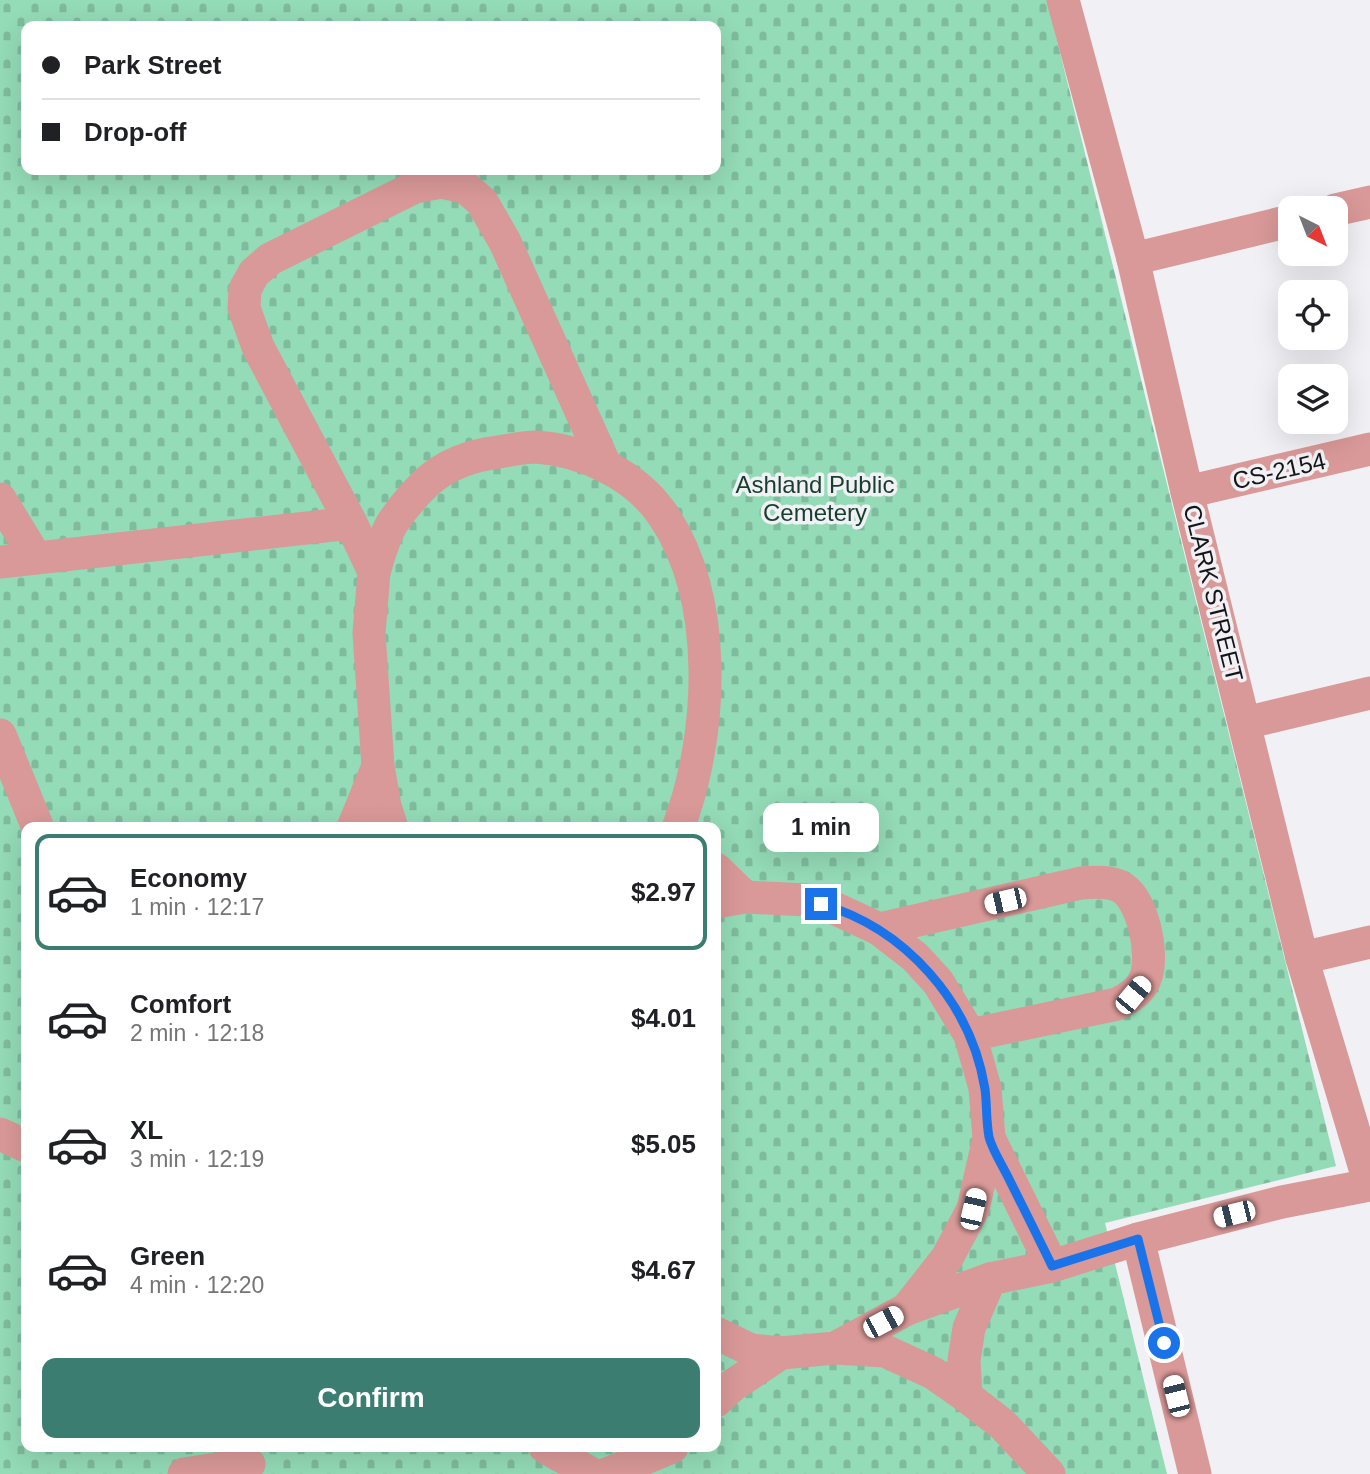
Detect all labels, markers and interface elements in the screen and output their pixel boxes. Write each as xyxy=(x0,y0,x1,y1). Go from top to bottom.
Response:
text: Park Street xyxy=(84,50,221,80)
text: Drop-off xyxy=(84,117,187,147)
north arrow xyxy=(1278,196,1348,266)
map controls xyxy=(1278,196,1348,434)
button: locate xyxy=(1278,280,1348,350)
button: layers xyxy=(1278,364,1348,434)
street label: CS-2154 xyxy=(1230,447,1328,494)
park label: Ashland Public Cemetery xyxy=(736,471,894,526)
street label: CLARK STREET xyxy=(1178,502,1249,684)
callout: 1 min xyxy=(763,802,879,852)
text: 1 min xyxy=(791,814,851,840)
icon: car xyxy=(46,861,109,924)
text: Economy xyxy=(130,863,247,893)
text: $2.97 xyxy=(631,877,696,907)
car xyxy=(983,886,1028,916)
route end xyxy=(805,888,837,920)
text: 1 min · 12:17 xyxy=(130,894,264,920)
car xyxy=(1112,972,1155,1018)
icon: car xyxy=(46,987,109,1050)
text: Comfort xyxy=(130,989,231,1019)
text: $4.01 xyxy=(631,1003,696,1033)
text: 2 min · 12:18 xyxy=(130,1020,264,1046)
icon: car xyxy=(46,1113,109,1176)
text: XL xyxy=(130,1115,163,1145)
text: $5.05 xyxy=(631,1129,696,1159)
text: 3 min · 12:19 xyxy=(130,1146,264,1172)
car xyxy=(959,1186,988,1232)
car xyxy=(1212,1199,1257,1229)
icon: car xyxy=(46,1239,109,1302)
text: Green xyxy=(130,1241,205,1271)
text: $4.67 xyxy=(631,1255,696,1285)
text: 4 min · 12:20 xyxy=(130,1272,264,1298)
car xyxy=(860,1303,907,1341)
route start xyxy=(1148,1327,1180,1359)
button: Confirm xyxy=(42,1358,700,1438)
car xyxy=(1161,1373,1192,1419)

